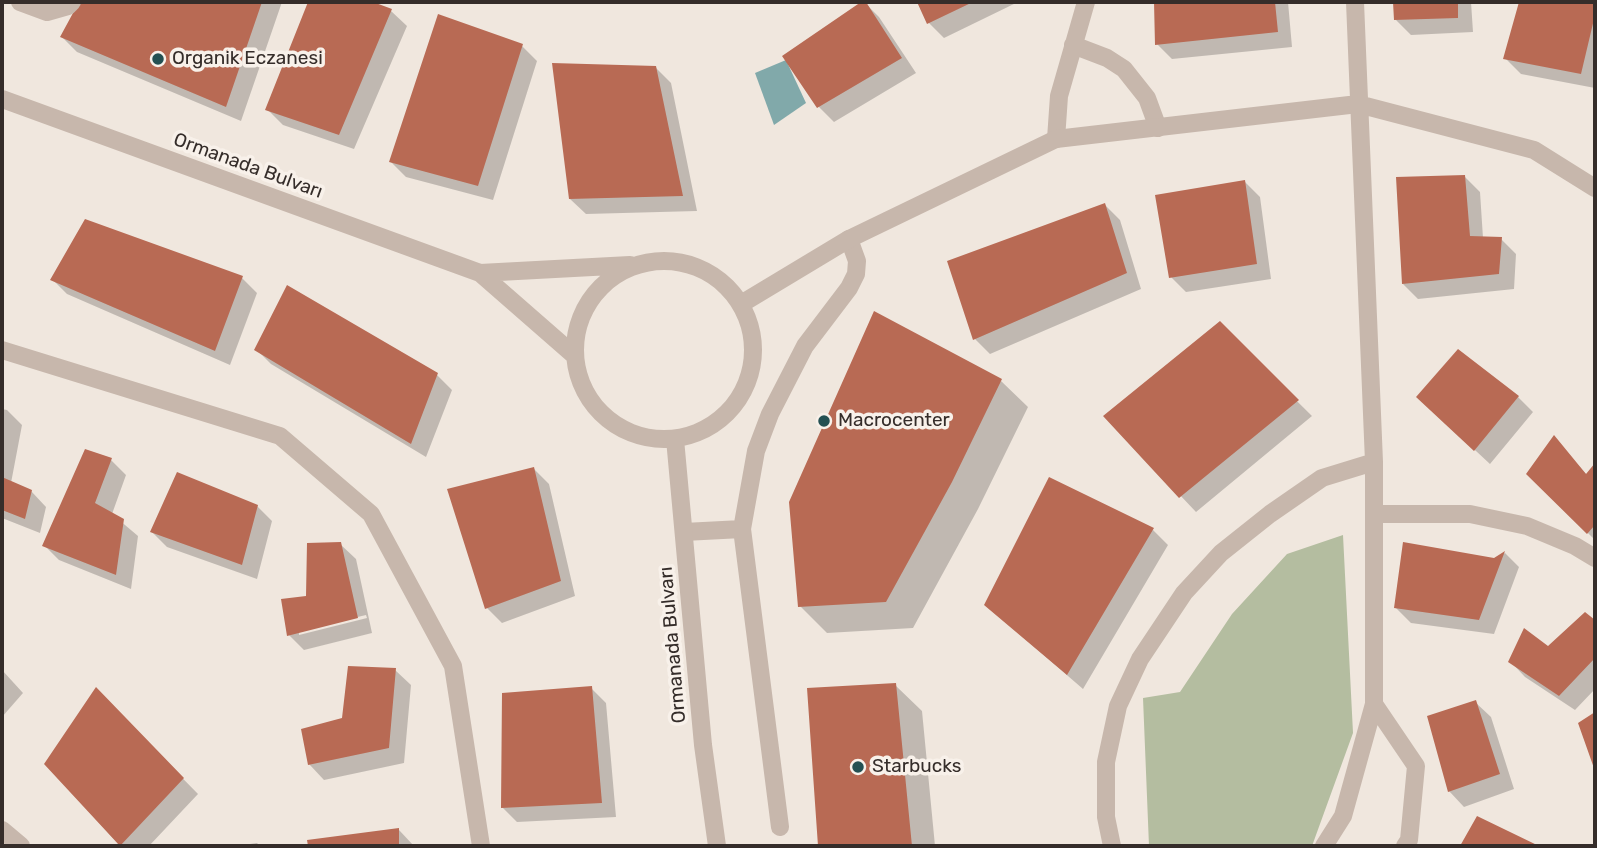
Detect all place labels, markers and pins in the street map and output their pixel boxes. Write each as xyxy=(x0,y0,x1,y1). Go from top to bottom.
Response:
place label: Organik Eczanesi xyxy=(172,48,323,70)
marker: Organik Eczanesi xyxy=(150,51,166,67)
place label: Macrocenter xyxy=(838,410,950,432)
marker: Macrocenter xyxy=(816,413,832,429)
place label: Starbucks xyxy=(872,756,961,778)
marker: Starbucks xyxy=(850,759,866,775)

